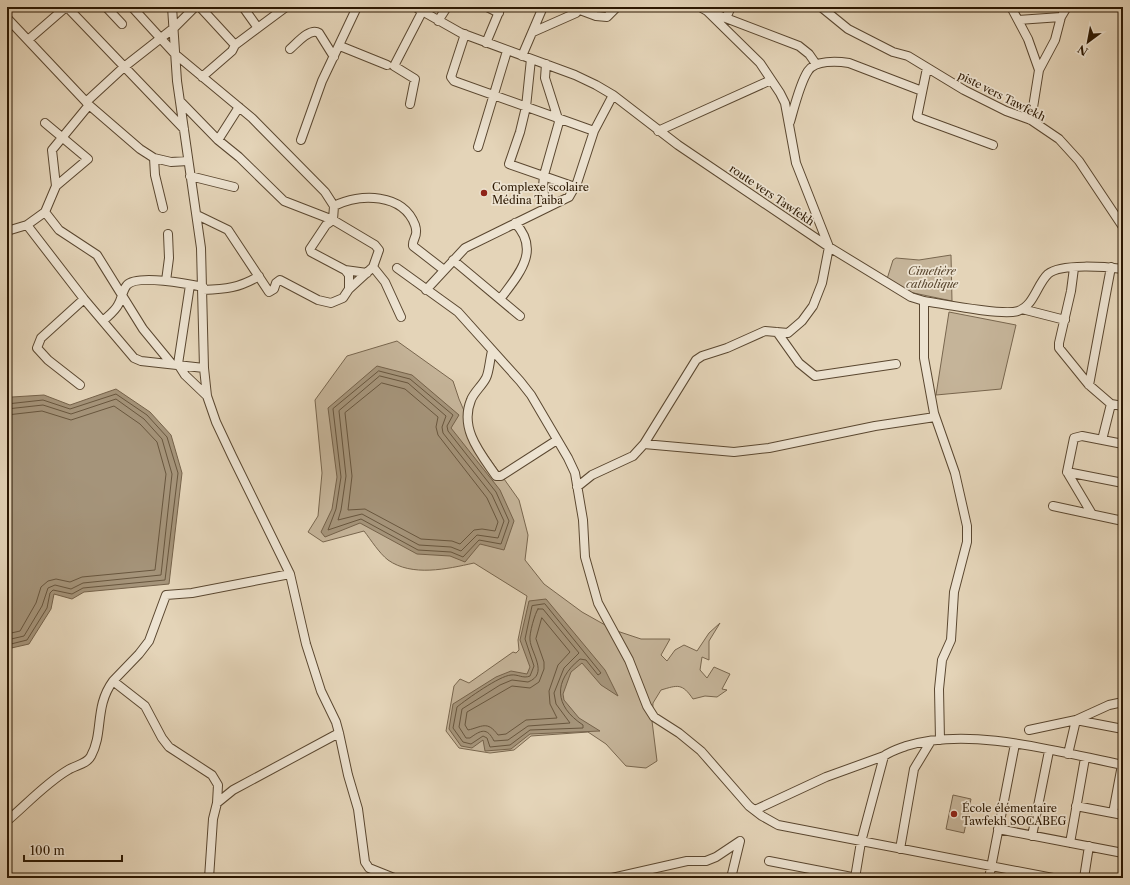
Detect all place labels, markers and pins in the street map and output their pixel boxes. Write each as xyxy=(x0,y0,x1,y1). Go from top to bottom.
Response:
place label: Complexe scolaire Médina Taiba xyxy=(492,180,589,207)
marker: Complexe scolaire Médina Taiba xyxy=(479,188,489,198)
place label: École élémentaire Tawfekh SOCABEG xyxy=(962,801,1067,828)
marker: École élémentaire Tawfekh SOCABEG xyxy=(949,809,959,819)

